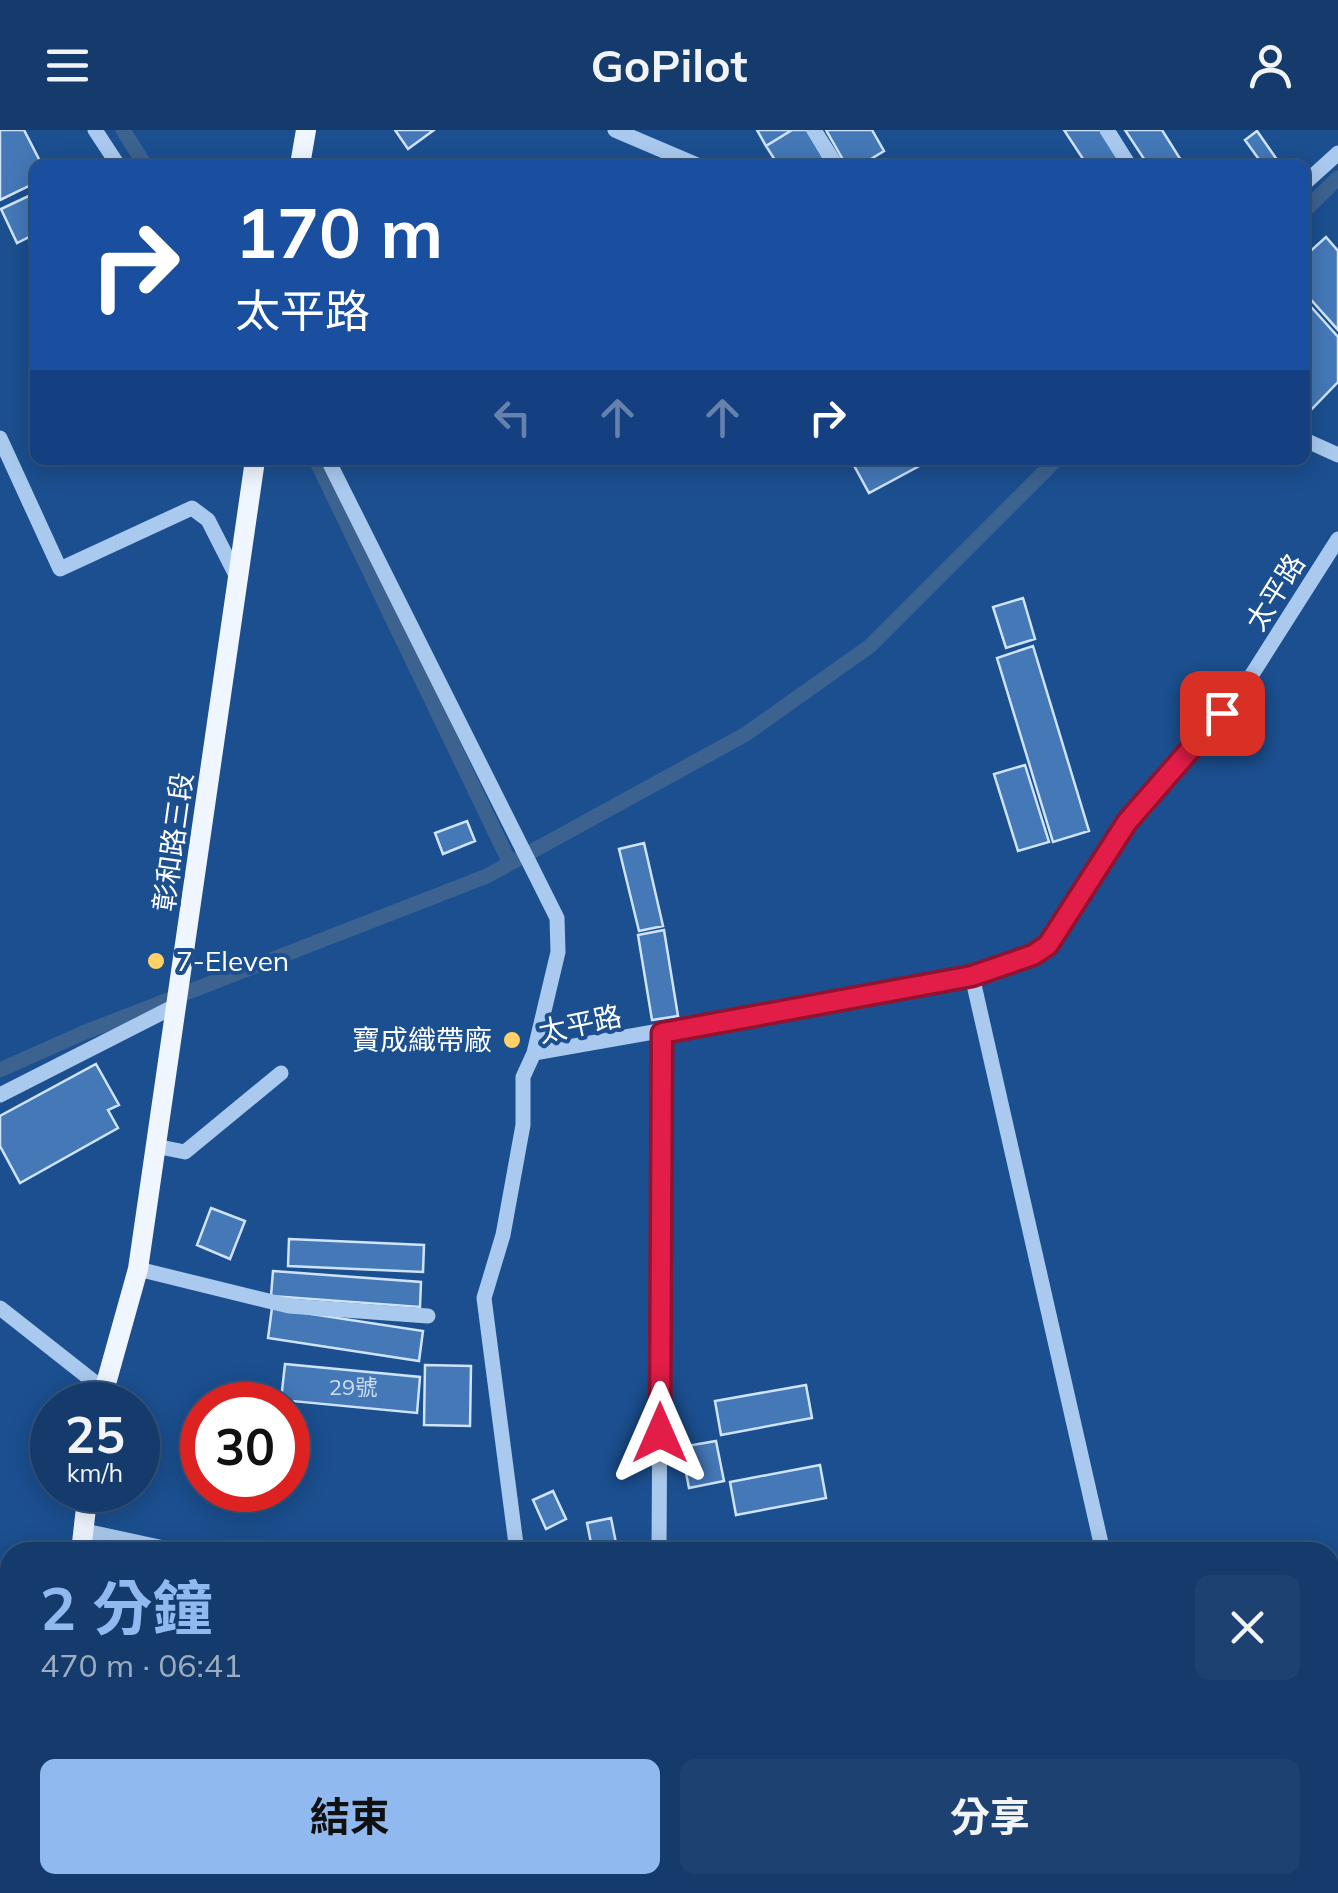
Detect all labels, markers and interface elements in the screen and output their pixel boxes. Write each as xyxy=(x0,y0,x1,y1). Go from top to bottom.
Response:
text: GoPilot xyxy=(591,37,747,93)
icon: menu xyxy=(40,38,95,93)
icon: person xyxy=(1243,38,1298,93)
text: 170 m xyxy=(235,188,443,276)
icon: right xyxy=(70,200,200,330)
text: 太平路 xyxy=(235,282,370,338)
icon: left xyxy=(485,390,540,445)
icon: ahead xyxy=(590,390,645,445)
icon: ahead xyxy=(695,390,750,445)
icon: right xyxy=(800,390,855,445)
street label: 太平路 xyxy=(1237,547,1312,637)
pin xyxy=(1180,671,1265,756)
icon: arrive xyxy=(1195,686,1250,741)
street label: 彰和路三段 xyxy=(145,770,200,914)
place label: 7-Eleven xyxy=(176,943,289,978)
marker: 7-Eleven xyxy=(145,950,167,972)
street label: 太平路 xyxy=(535,998,625,1049)
place label: 寶成織帶廠 xyxy=(352,1022,492,1057)
marker: 寶成織帶廠 xyxy=(501,1029,523,1051)
house number: 29號 xyxy=(329,1373,377,1401)
position arrow xyxy=(608,1381,712,1485)
speed limit sign: 30 xyxy=(180,1382,310,1512)
text: 25 xyxy=(65,1403,125,1466)
text: km/h xyxy=(67,1457,123,1488)
text: 2 分鐘 xyxy=(40,1570,212,1645)
button: close xyxy=(1195,1575,1300,1680)
text: 470 m · 06:41 xyxy=(40,1645,242,1685)
button: 結束 xyxy=(40,1759,660,1874)
button: 分享 xyxy=(680,1759,1300,1874)

